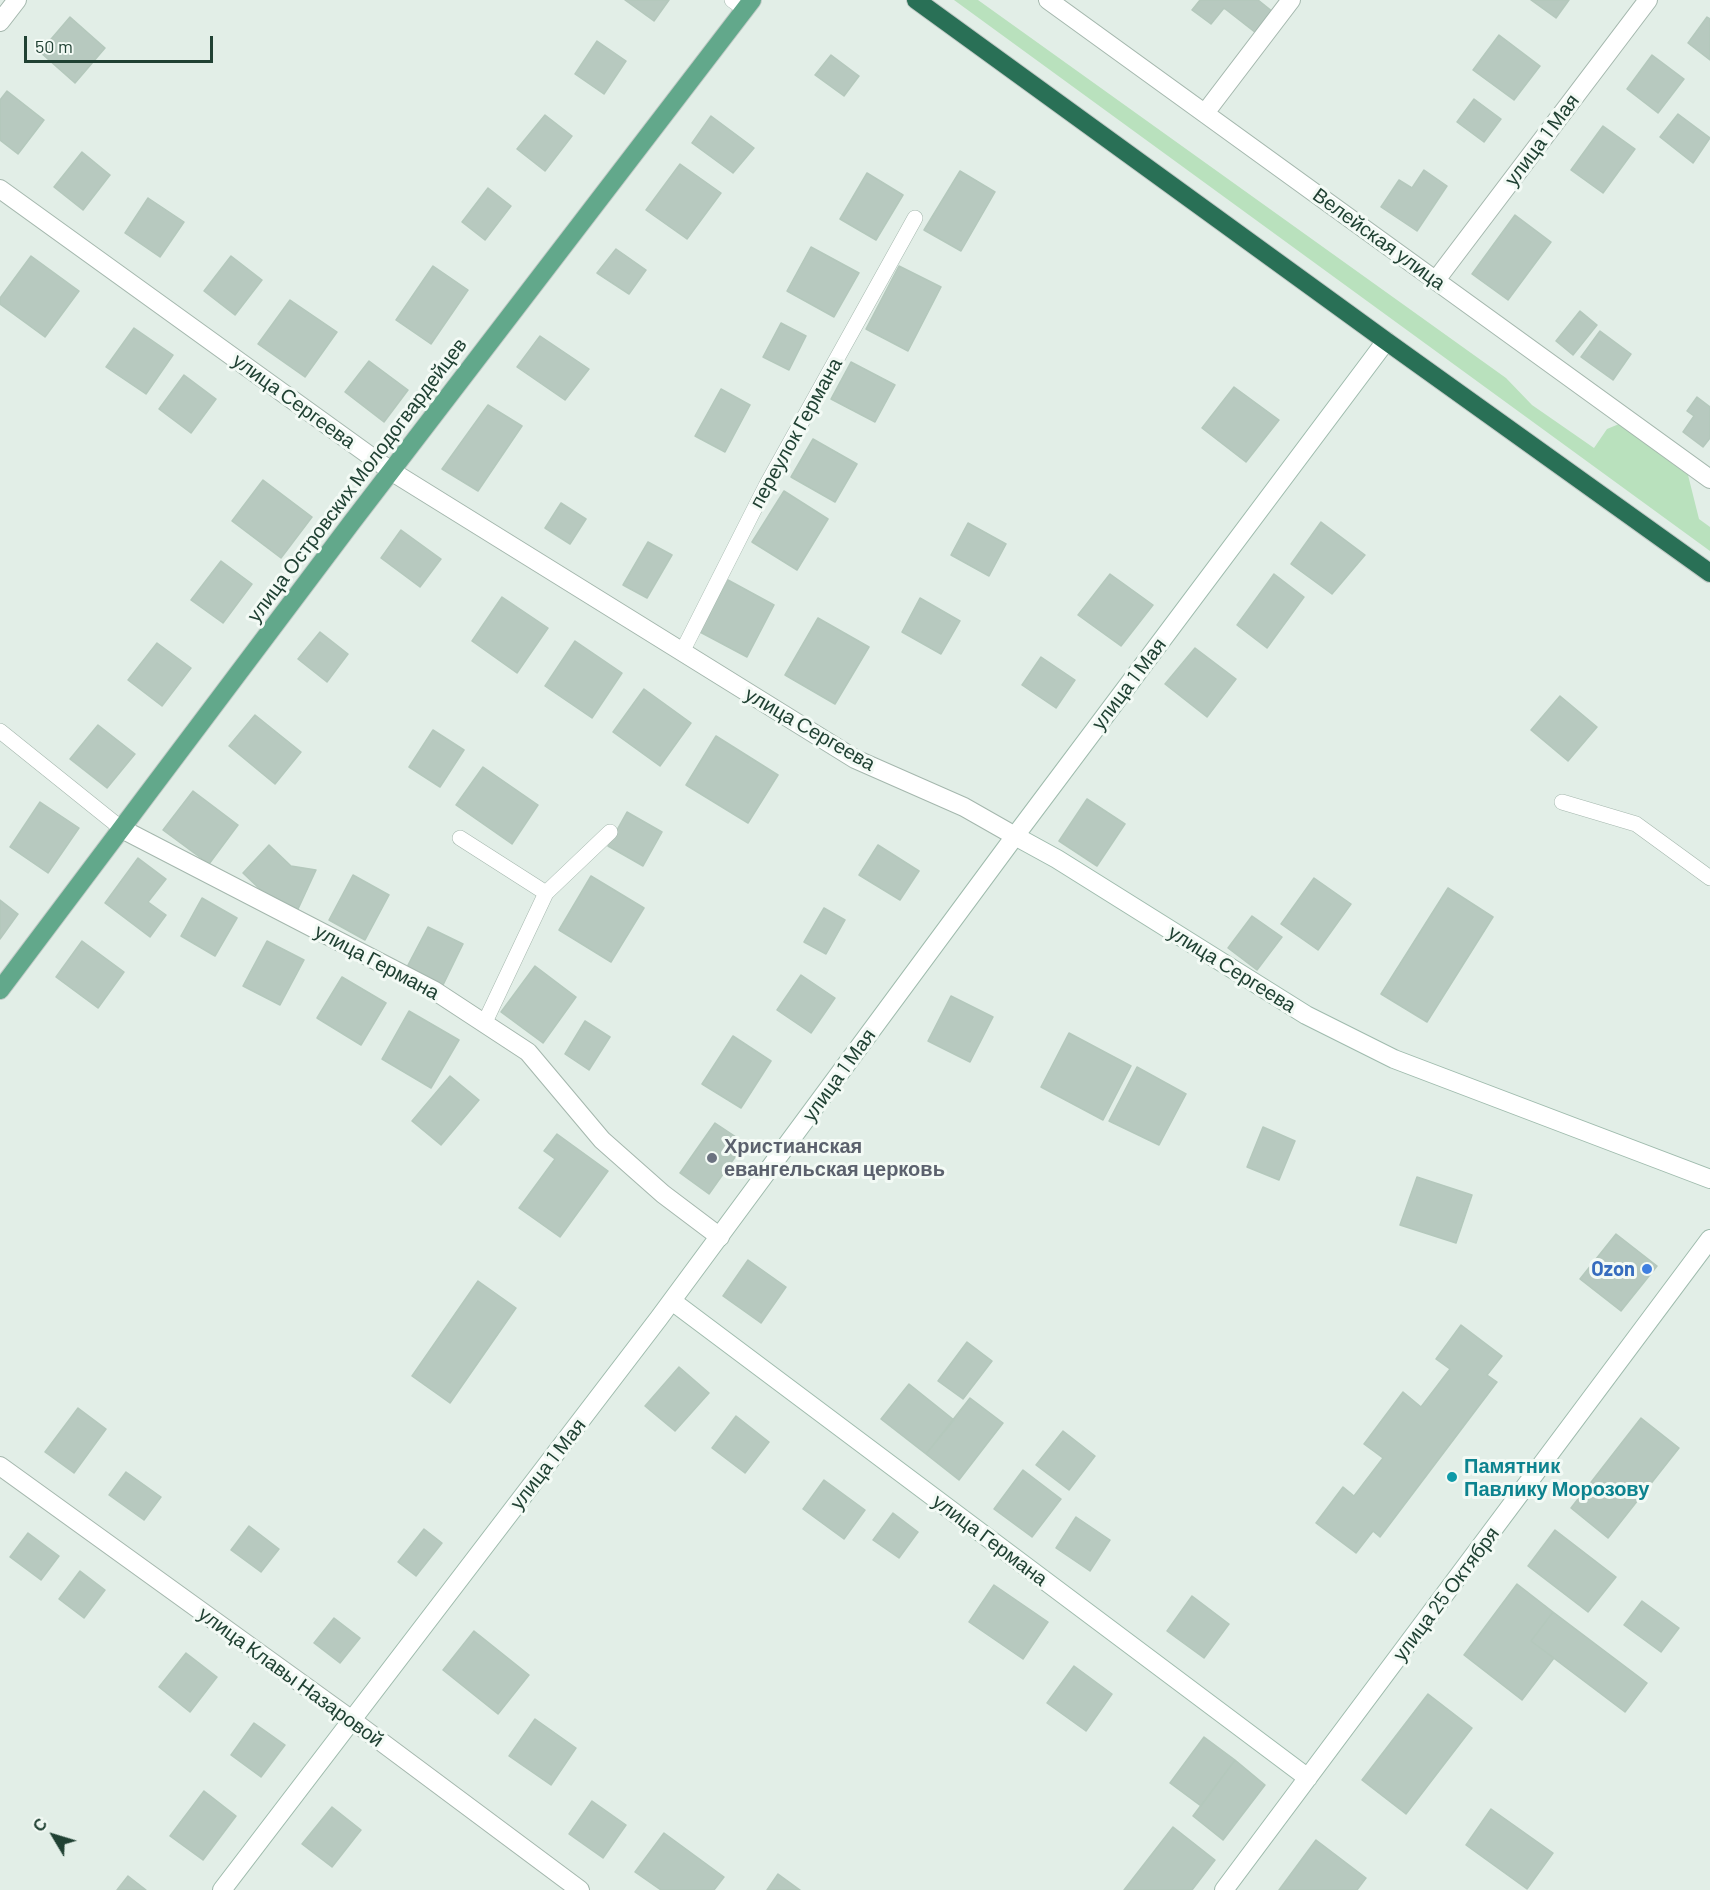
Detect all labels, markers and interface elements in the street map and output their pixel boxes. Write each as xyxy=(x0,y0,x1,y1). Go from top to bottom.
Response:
scale bar xyxy=(27,24,216,62)
text: 50 m xyxy=(35,35,73,57)
street label: улица 1 Мая xyxy=(1500,89,1584,191)
street label: Велейская улица xyxy=(1308,183,1450,295)
street label: улица Островских Молодогвардейцев xyxy=(242,333,472,627)
street label: улица Сергеева xyxy=(228,348,360,454)
street label: переулок Германа xyxy=(745,354,847,512)
street label: улица 1 Мая xyxy=(1087,633,1171,735)
street label: улица Сергеева xyxy=(741,682,879,776)
street label: улица Германа xyxy=(311,919,443,1005)
street label: улица Сергеева xyxy=(1164,920,1300,1018)
street label: улица 1 Мая xyxy=(797,1024,881,1126)
place label: Христианская евангельская церковь xyxy=(724,1134,945,1181)
marker: Христианская евангельская церковь xyxy=(705,1151,719,1165)
place label: Ozon xyxy=(1591,1257,1635,1281)
marker: Ozon xyxy=(1640,1262,1654,1276)
street label: улица 1 Мая xyxy=(505,1414,591,1514)
place label: Памятник Павлику Морозову xyxy=(1464,1454,1649,1501)
marker: Памятник Павлику Морозову xyxy=(1445,1470,1459,1484)
street label: улица Германа xyxy=(928,1489,1052,1591)
street label: улица 25 Октября xyxy=(1388,1522,1504,1666)
street label: улица Клавы Назаровой xyxy=(194,1602,388,1752)
north arrow xyxy=(24,1806,84,1866)
text: С xyxy=(28,1814,50,1835)

